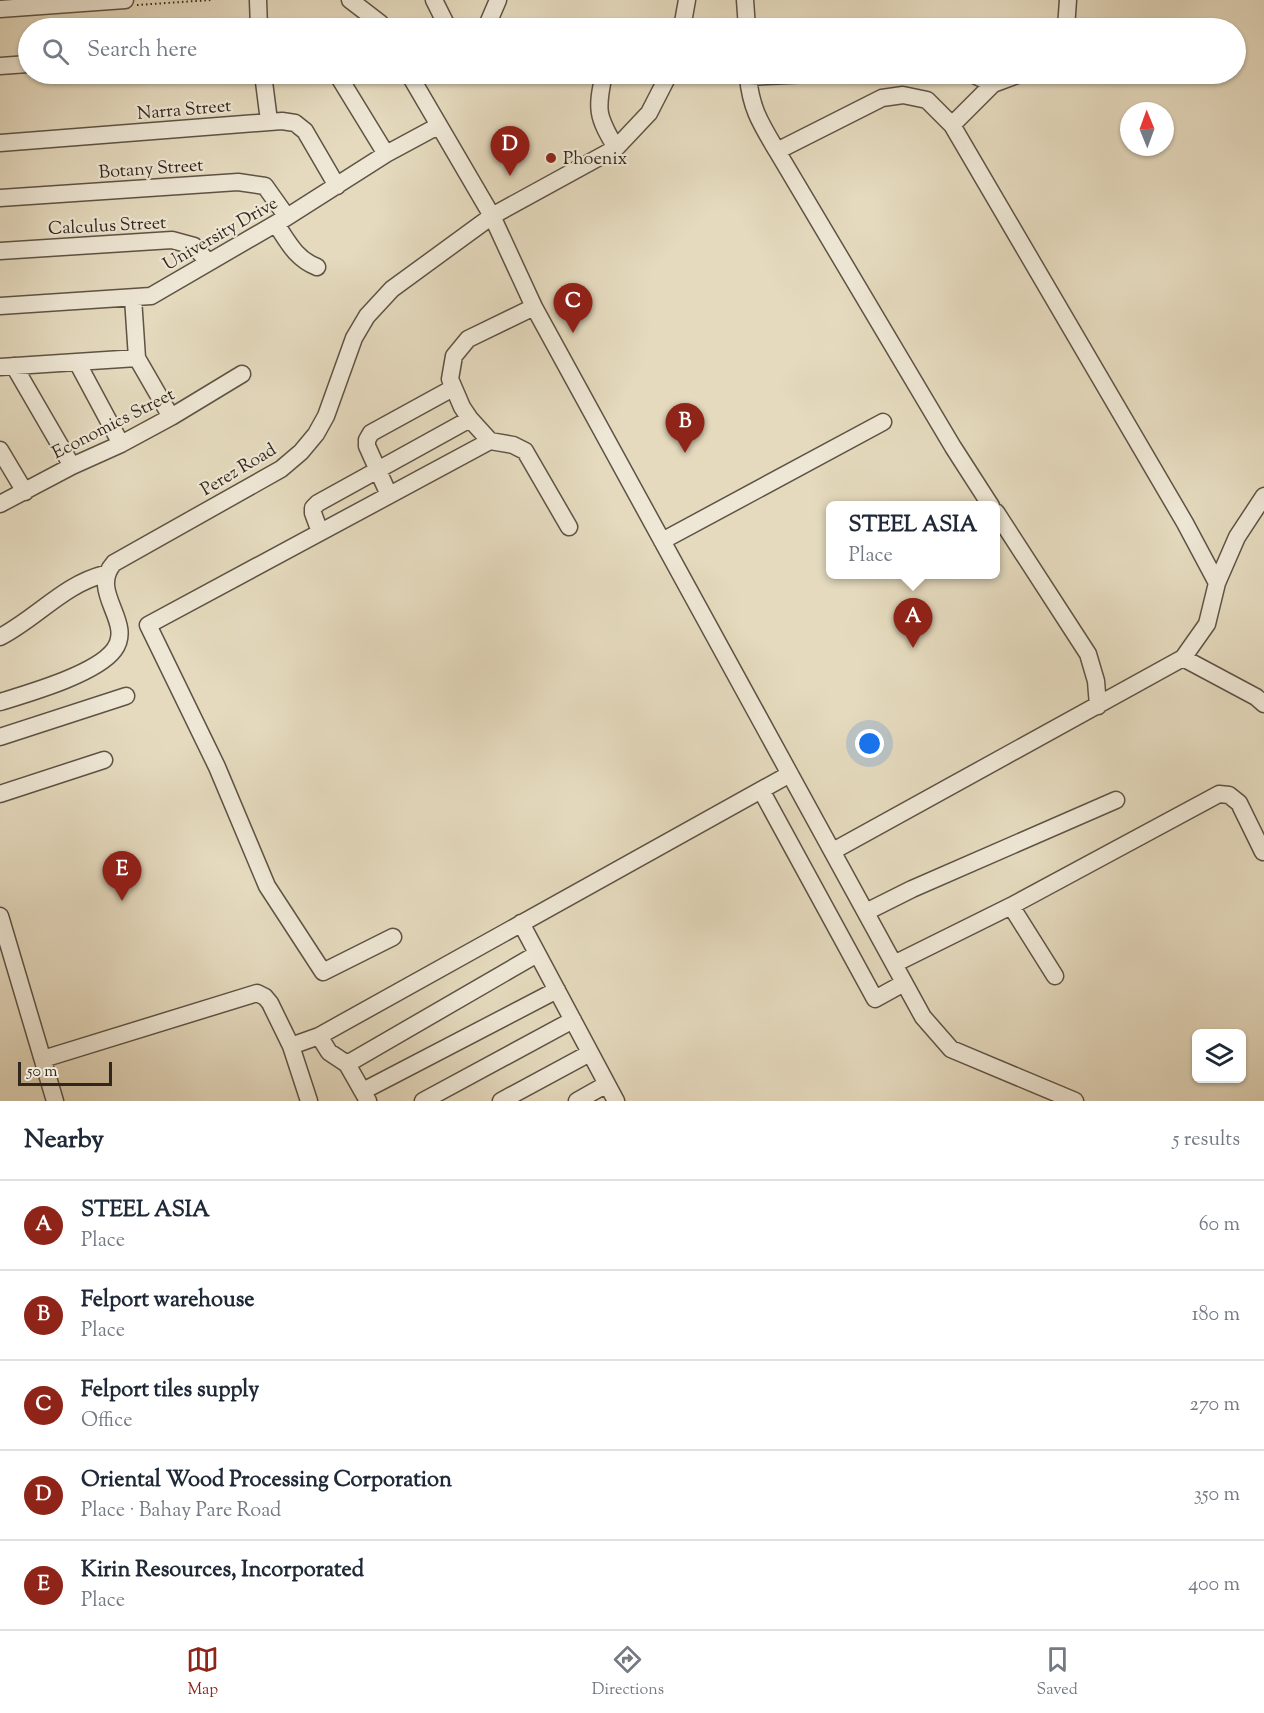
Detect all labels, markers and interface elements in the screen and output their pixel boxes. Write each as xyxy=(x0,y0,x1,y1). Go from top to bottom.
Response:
search box xyxy=(18,18,1246,84)
icon: search xyxy=(39,35,72,68)
text: Search here xyxy=(87,35,197,67)
street label: Narra Street xyxy=(136,94,232,128)
north arrow xyxy=(1120,102,1174,156)
pin: D xyxy=(490,126,530,176)
place label: Phoenix xyxy=(563,147,628,173)
marker: Phoenix xyxy=(544,151,558,165)
street label: Botany Street xyxy=(98,153,204,187)
street label: University Drive xyxy=(159,191,283,278)
street label: Calculus Street xyxy=(47,211,167,243)
pin: C xyxy=(554,284,592,333)
street label: Economics Street xyxy=(48,383,180,467)
pin: B xyxy=(666,404,704,453)
street label: Perez Road xyxy=(196,438,282,503)
popup xyxy=(826,501,1000,579)
text: STEEL ASIA xyxy=(849,510,977,542)
text: Place xyxy=(849,542,893,571)
pin: A xyxy=(894,598,932,648)
your location xyxy=(855,729,884,758)
pin: E xyxy=(102,852,142,901)
map controls xyxy=(1192,1029,1246,1083)
button: layers xyxy=(1192,1029,1246,1083)
scale bar xyxy=(18,1059,112,1086)
text: 50 m xyxy=(27,1061,58,1084)
text: Nearby xyxy=(24,1122,104,1159)
text: 5 results xyxy=(1173,1126,1240,1155)
text: STEEL ASIA xyxy=(81,1195,210,1227)
text: A xyxy=(35,1211,52,1240)
text: 60 m xyxy=(1199,1211,1240,1240)
text: Place xyxy=(81,1227,125,1256)
text: Felport warehouse xyxy=(81,1285,255,1317)
text: B xyxy=(37,1301,50,1330)
text: 180 m xyxy=(1192,1301,1240,1330)
text: Place xyxy=(81,1317,125,1346)
text: Felport tiles supply xyxy=(81,1375,259,1407)
text: C xyxy=(35,1391,52,1420)
text: 270 m xyxy=(1190,1391,1240,1420)
text: Office xyxy=(81,1407,133,1436)
text: Oriental Wood Processing Corporation xyxy=(81,1465,452,1497)
text: D xyxy=(36,1481,51,1510)
text: 350 m xyxy=(1194,1481,1240,1510)
text: Place · Bahay Pare Road xyxy=(81,1497,281,1526)
text: Kirin Resources, Incorporated xyxy=(81,1555,364,1587)
text: E xyxy=(37,1571,50,1600)
text: 400 m xyxy=(1188,1571,1240,1600)
text: Place xyxy=(81,1587,125,1616)
tab: Map xyxy=(186,1643,219,1702)
tab: Directions xyxy=(592,1643,664,1702)
tab: Saved xyxy=(1037,1643,1078,1702)

